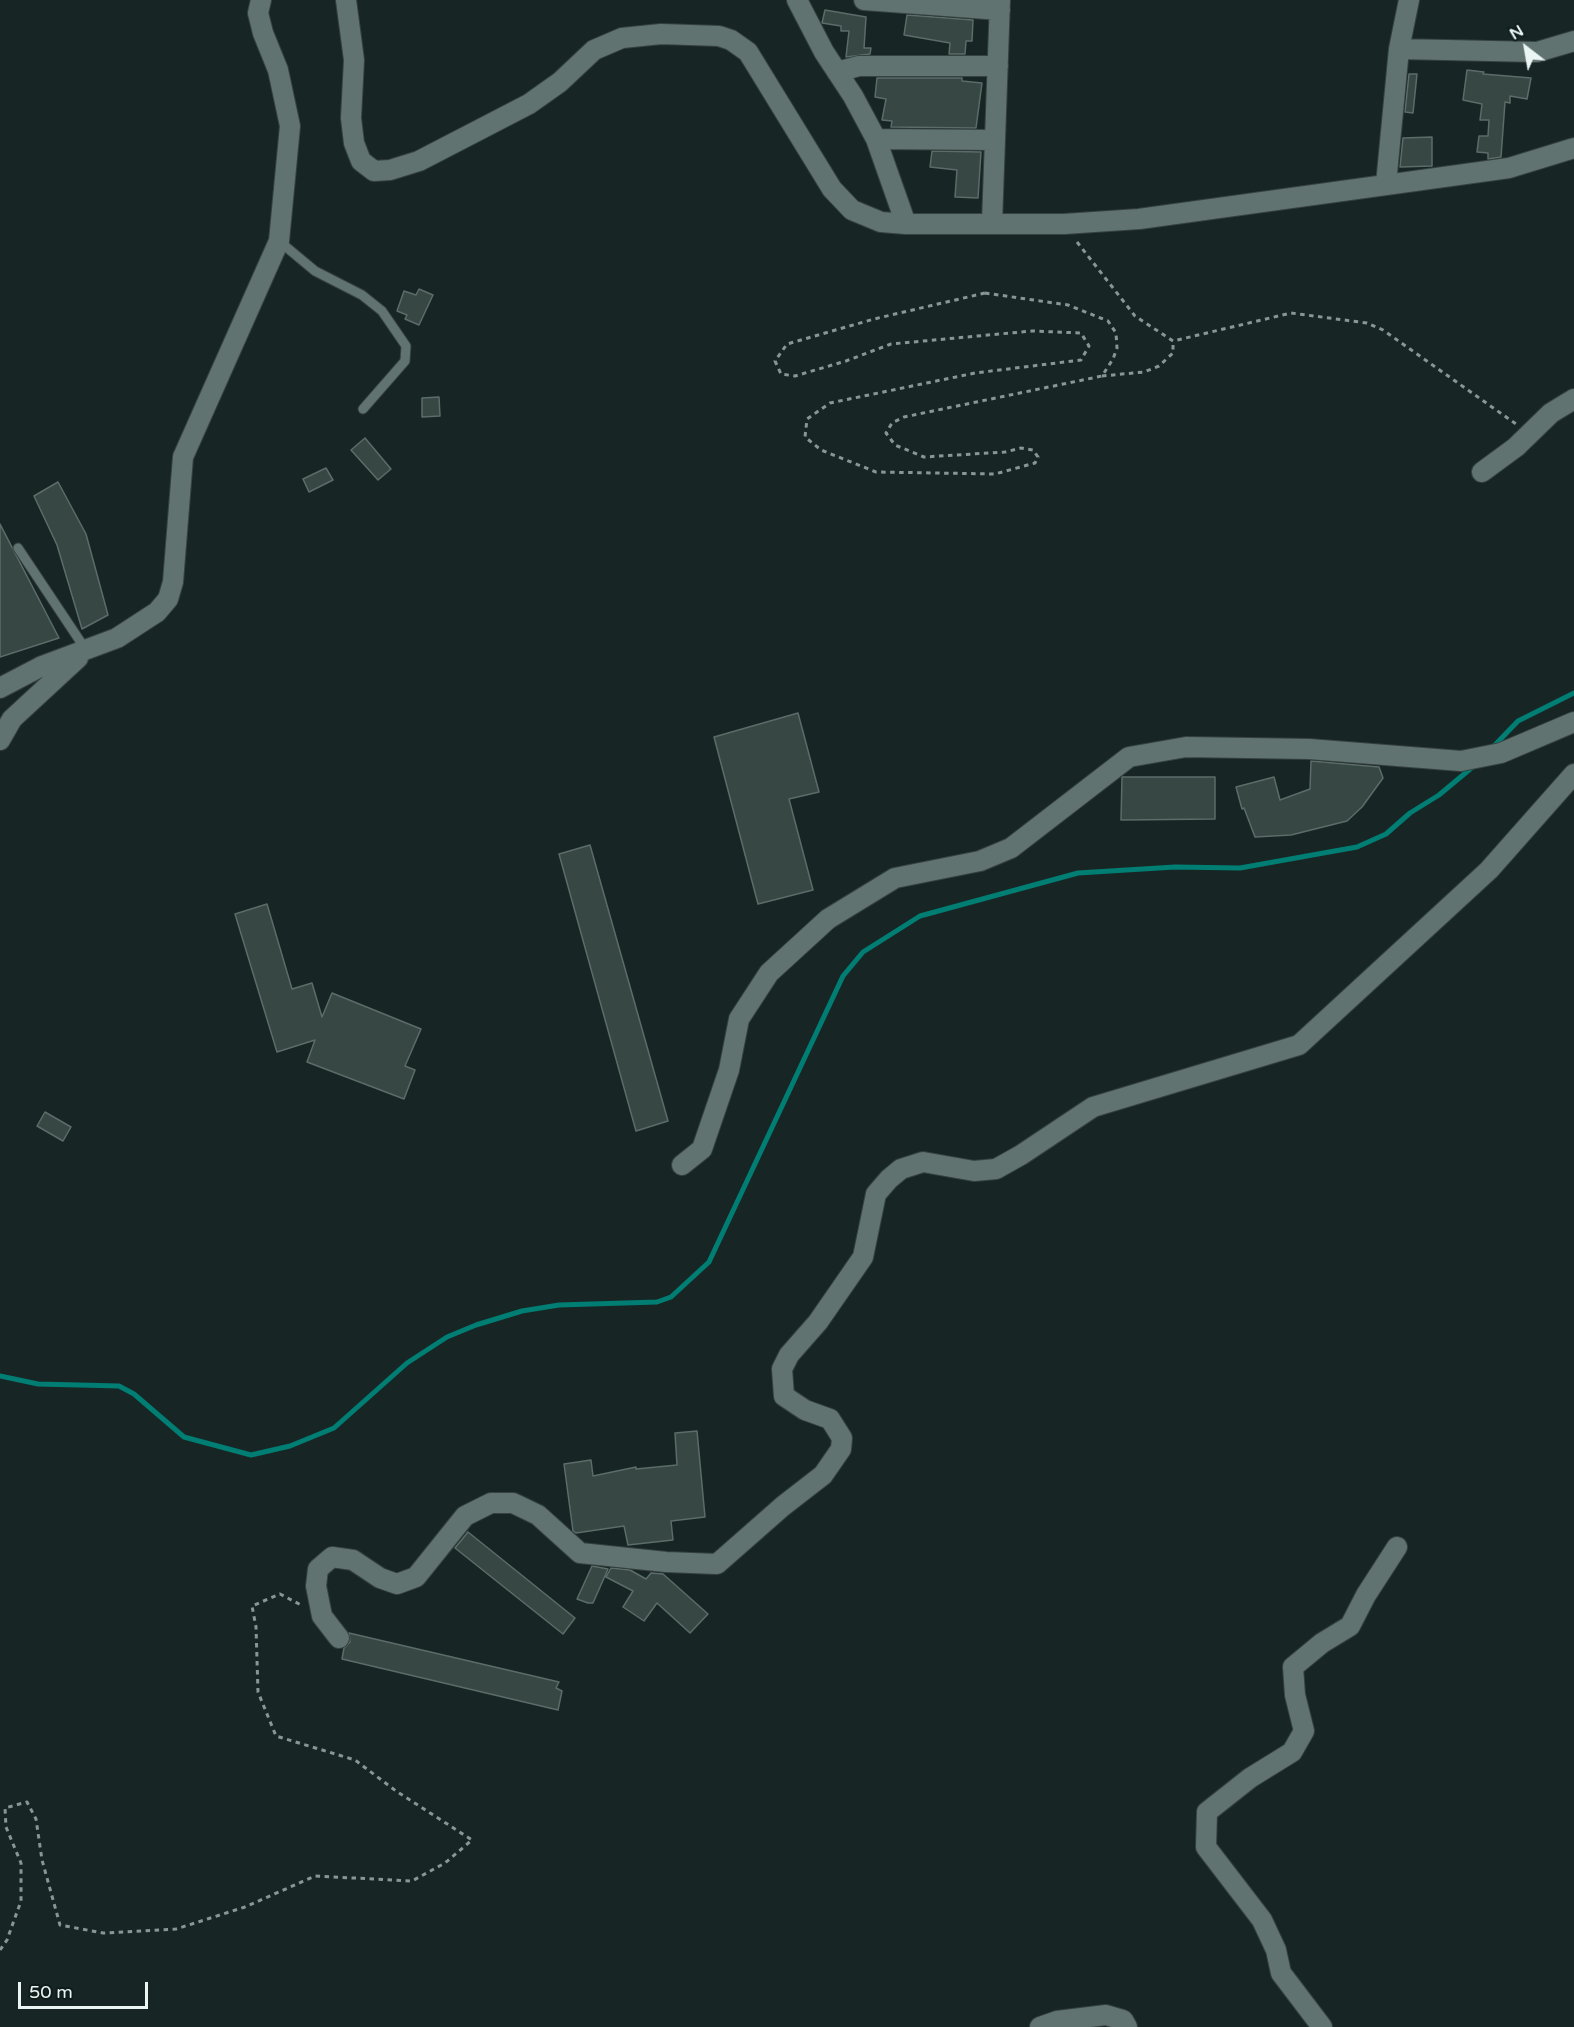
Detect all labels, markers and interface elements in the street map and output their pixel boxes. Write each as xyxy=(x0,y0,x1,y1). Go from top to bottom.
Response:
north arrow xyxy=(1496,18,1556,78)
text: N xyxy=(1506,21,1527,44)
scale bar xyxy=(21,1970,152,2008)
text: 50 m xyxy=(29,1981,73,2003)

